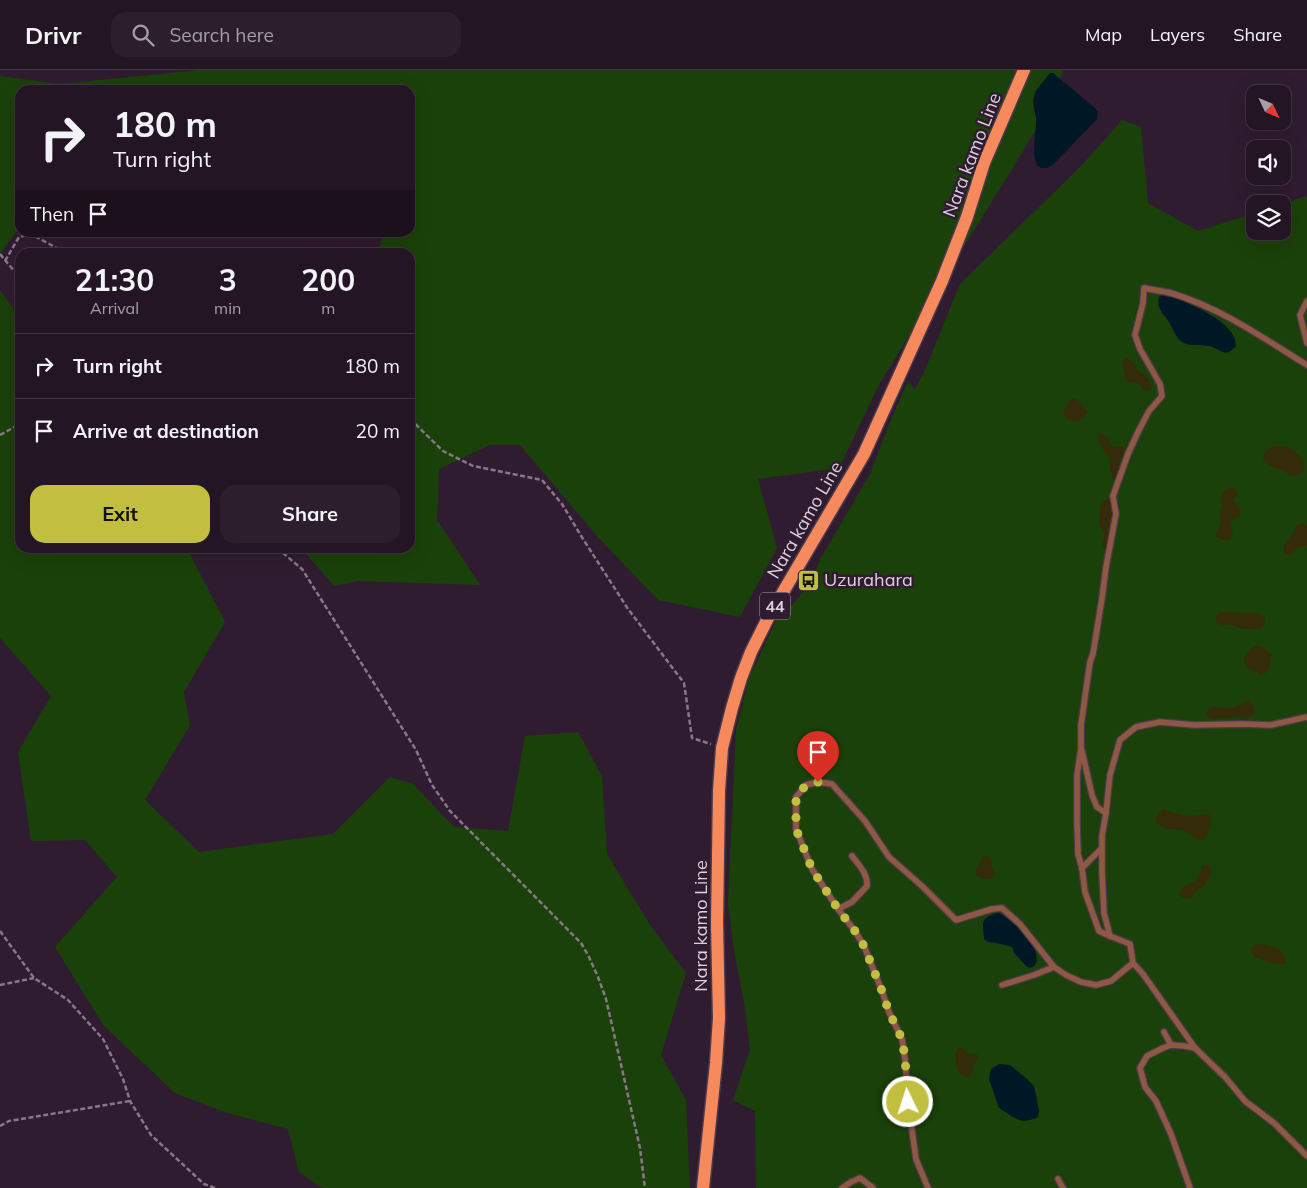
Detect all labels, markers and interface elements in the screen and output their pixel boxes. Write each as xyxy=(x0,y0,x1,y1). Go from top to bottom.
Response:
search box xyxy=(111,12,461,57)
text: Drivr xyxy=(25,20,81,50)
icon: search xyxy=(129,21,157,49)
text: Search here xyxy=(169,23,274,47)
text: Map xyxy=(1085,23,1122,46)
text: Layers xyxy=(1150,23,1205,46)
text: Share xyxy=(1233,23,1282,46)
north arrow xyxy=(1246,85,1291,130)
map controls xyxy=(1246,85,1291,240)
street label: Nara kamo Line xyxy=(937,89,1006,220)
text: 180 m xyxy=(113,102,217,146)
icon: right xyxy=(30,105,95,170)
button: sound xyxy=(1246,140,1291,185)
text: Turn right xyxy=(113,145,211,173)
button: layers xyxy=(1246,195,1291,240)
icon: arrive xyxy=(84,200,112,228)
text: Then xyxy=(30,202,74,226)
text: 21:30 xyxy=(75,261,154,299)
text: 3 xyxy=(219,261,237,299)
text: 200 xyxy=(301,261,355,299)
text: Arrival xyxy=(90,298,139,318)
text: min xyxy=(214,298,241,318)
text: m xyxy=(321,298,335,318)
icon: right xyxy=(30,352,58,380)
text: Turn right xyxy=(73,354,162,378)
text: 180 m xyxy=(344,354,400,378)
icon: arrive xyxy=(30,417,58,445)
text: Arrive at destination xyxy=(73,419,259,443)
text: 20 m xyxy=(356,419,400,443)
street label: Nara kamo Line xyxy=(762,457,847,582)
button: Exit xyxy=(30,485,210,543)
button: Share xyxy=(220,485,400,543)
bus stop icon: Uzurahara xyxy=(796,568,820,592)
place label: Uzurahara xyxy=(824,568,913,591)
road number: 44 xyxy=(760,592,790,620)
pin xyxy=(797,731,839,782)
icon: arrive xyxy=(804,738,832,766)
street label: Nara kamo Line xyxy=(689,860,712,992)
position arrow xyxy=(881,1075,933,1127)

